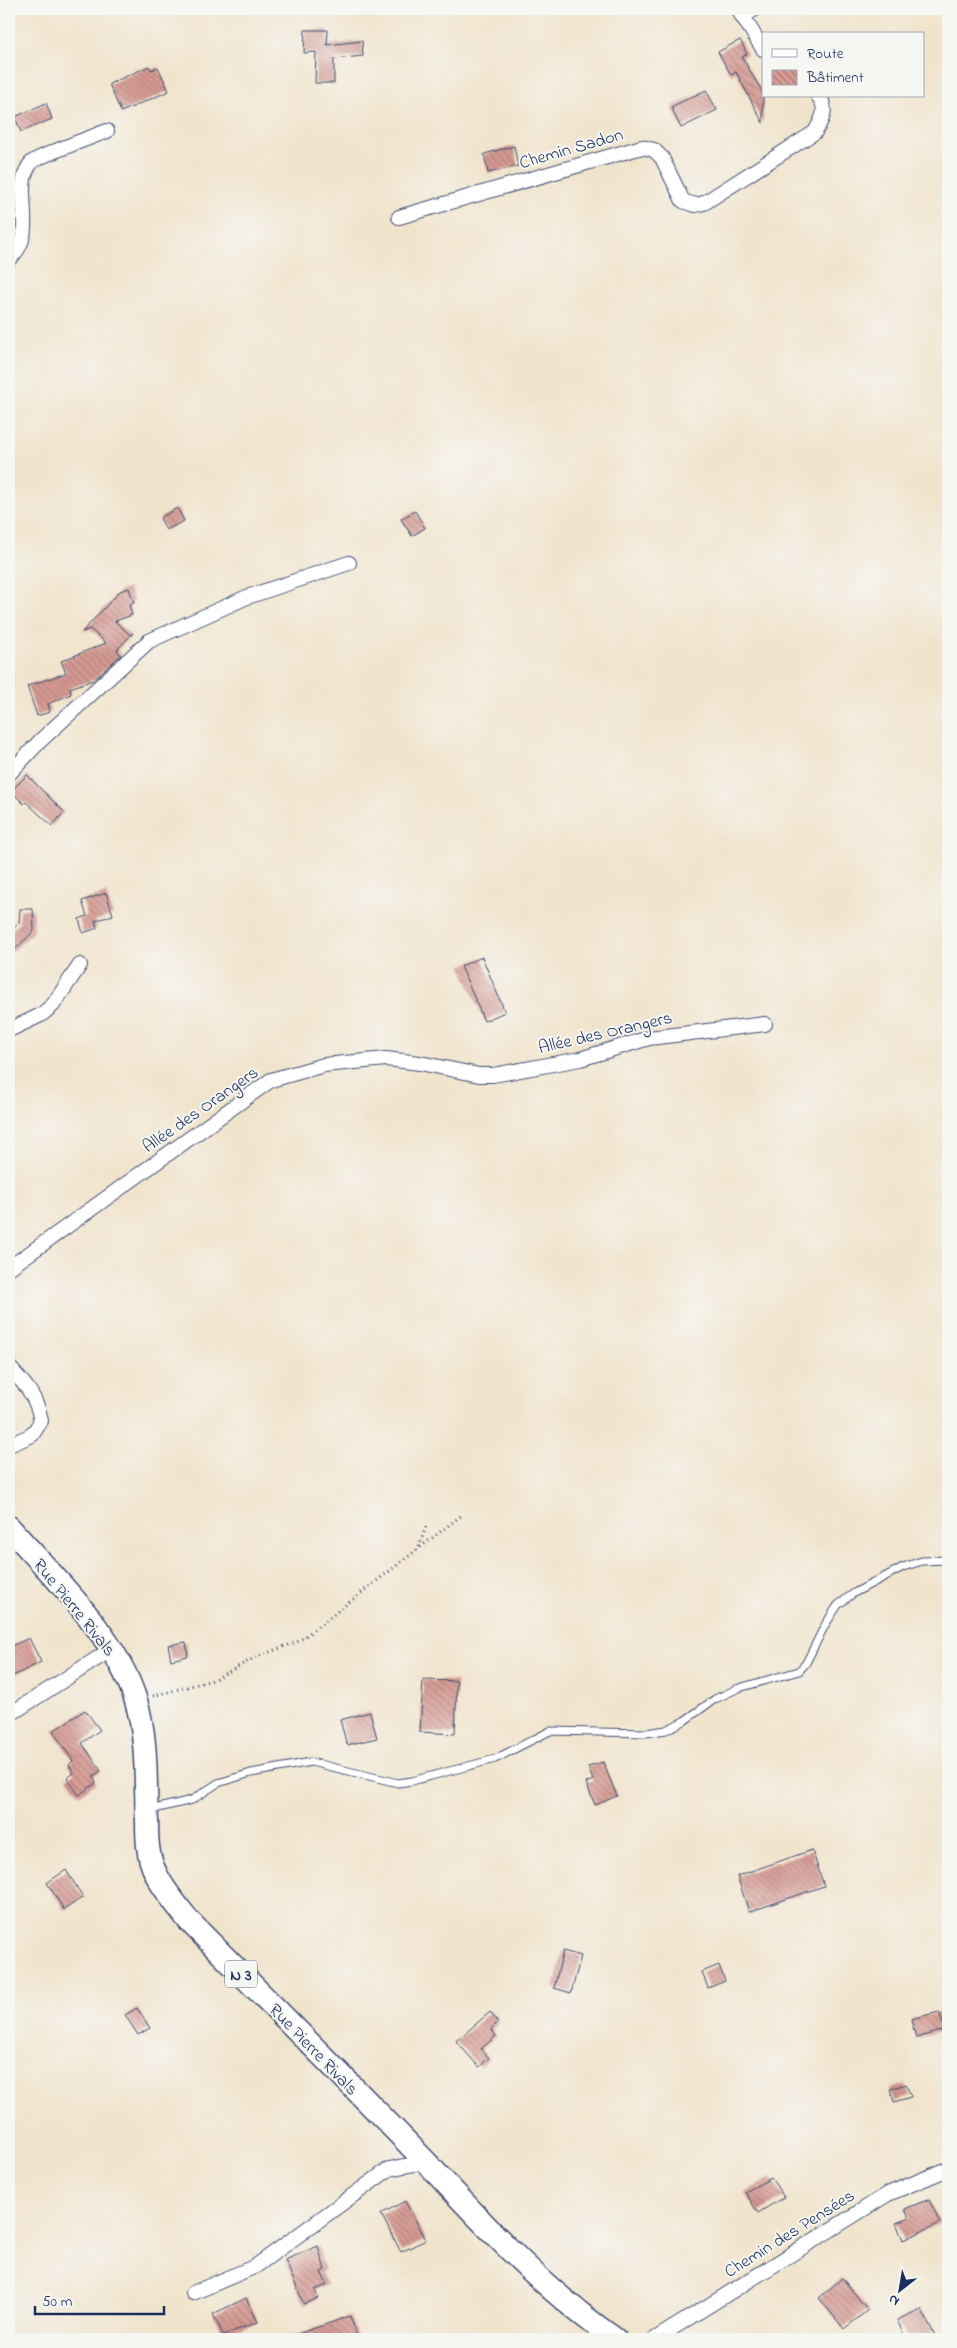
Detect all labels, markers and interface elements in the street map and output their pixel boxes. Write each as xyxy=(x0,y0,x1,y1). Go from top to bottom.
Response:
legend xyxy=(762,32,924,98)
text: Route xyxy=(807,43,844,65)
text: Bâtiment xyxy=(806,67,864,89)
street label: Chemin Sadon xyxy=(517,123,627,177)
street label: Allée des Orangers xyxy=(536,1006,675,1063)
street label: Allée des Orangers xyxy=(138,1061,265,1161)
street label: Rue Pierre Rivals xyxy=(26,1554,121,1663)
road number: N 3 xyxy=(225,1960,257,1988)
street label: Rue Pierre Rivals xyxy=(262,1998,363,2102)
street label: Chemin des Pensées xyxy=(720,2184,860,2285)
north arrow xyxy=(874,2266,924,2316)
scale bar xyxy=(35,2283,164,2315)
text: N xyxy=(885,2288,904,2311)
text: 50 m xyxy=(42,2291,73,2313)

